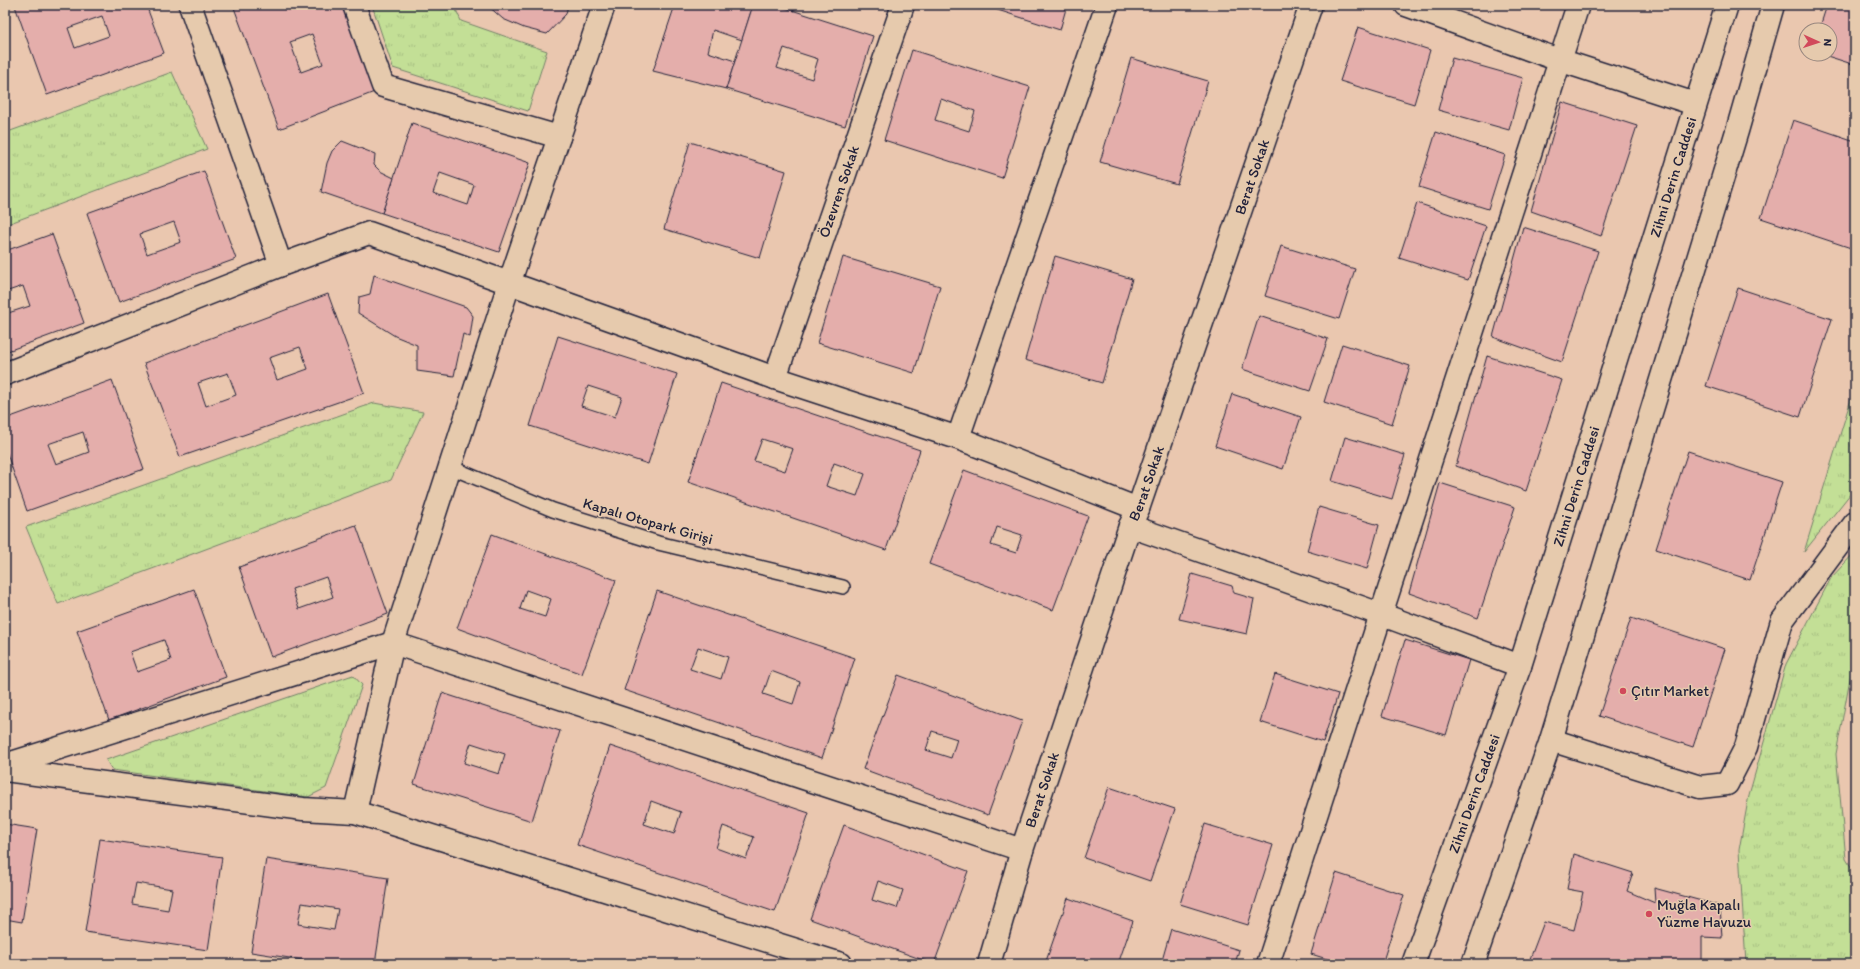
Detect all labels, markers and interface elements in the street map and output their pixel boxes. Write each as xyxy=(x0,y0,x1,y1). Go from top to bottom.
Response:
north arrow xyxy=(1798,22,1838,62)
text: N xyxy=(1821,38,1834,47)
street label: Zihni Derin Caddesi xyxy=(1646,115,1700,239)
street label: Berat Sokak xyxy=(1231,137,1273,217)
street label: Özevren Sokak xyxy=(815,143,863,240)
street label: Zihni Derin Caddesi xyxy=(1549,424,1604,549)
street label: Berat Sokak xyxy=(1125,443,1168,524)
street label: Kapalı Otopark Girişi xyxy=(581,494,715,548)
place label: Çıtır Market xyxy=(1631,682,1709,700)
marker: Çıtır Market xyxy=(1618,686,1628,696)
street label: Zihni Derin Caddesi xyxy=(1445,732,1504,856)
street label: Berat Sokak xyxy=(1021,750,1063,830)
place label: Muğla Kapalı Yüzme Havuzu xyxy=(1657,896,1751,931)
marker: Muğla Kapalı Yüzme Havuzu xyxy=(1644,909,1654,919)

